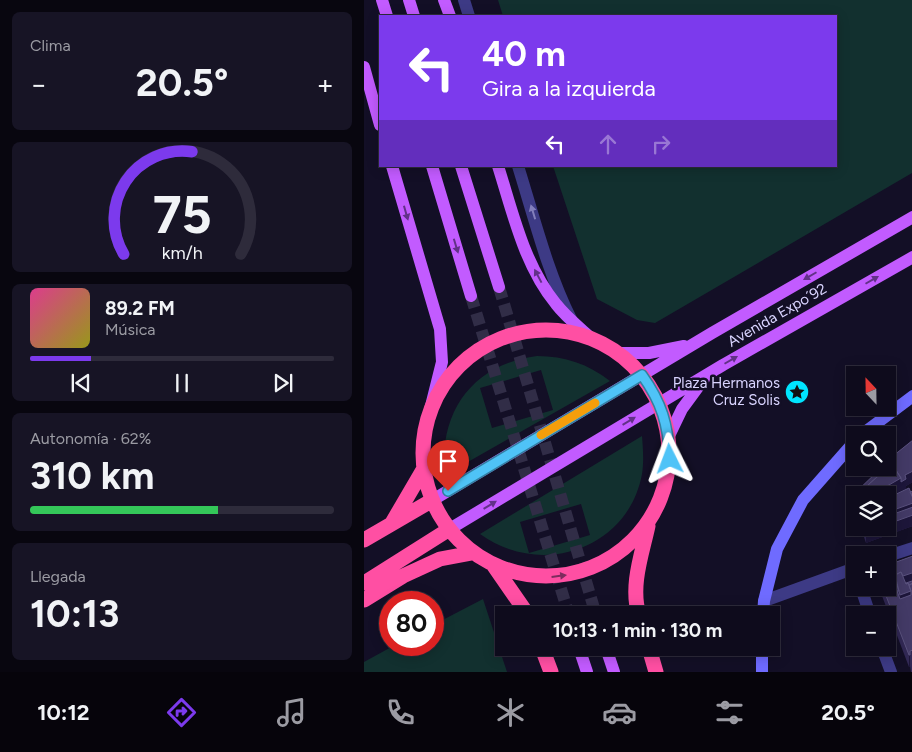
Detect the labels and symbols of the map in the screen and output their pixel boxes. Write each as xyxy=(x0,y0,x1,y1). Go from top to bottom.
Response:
one-way arrow xyxy=(528,204,536,219)
one-way arrow xyxy=(402,206,410,221)
one-way arrow xyxy=(453,239,461,254)
one-way arrow xyxy=(534,268,542,283)
one-way arrow xyxy=(803,272,816,281)
one-way arrow xyxy=(865,276,880,284)
street label: Avenida Expo´92 xyxy=(724,279,830,351)
one-way arrow xyxy=(724,356,738,364)
north arrow xyxy=(846,366,896,416)
place label: Plaza Hermanos Cruz Solis xyxy=(673,374,780,409)
place icon: Plaza Hermanos Cruz Solis xyxy=(784,379,810,405)
one-way arrow xyxy=(623,417,636,426)
position arrow xyxy=(643,432,695,484)
pin xyxy=(427,440,469,491)
one-way arrow xyxy=(483,500,496,509)
one-way arrow xyxy=(551,572,567,580)
speed limit sign: 80 xyxy=(379,591,444,656)

